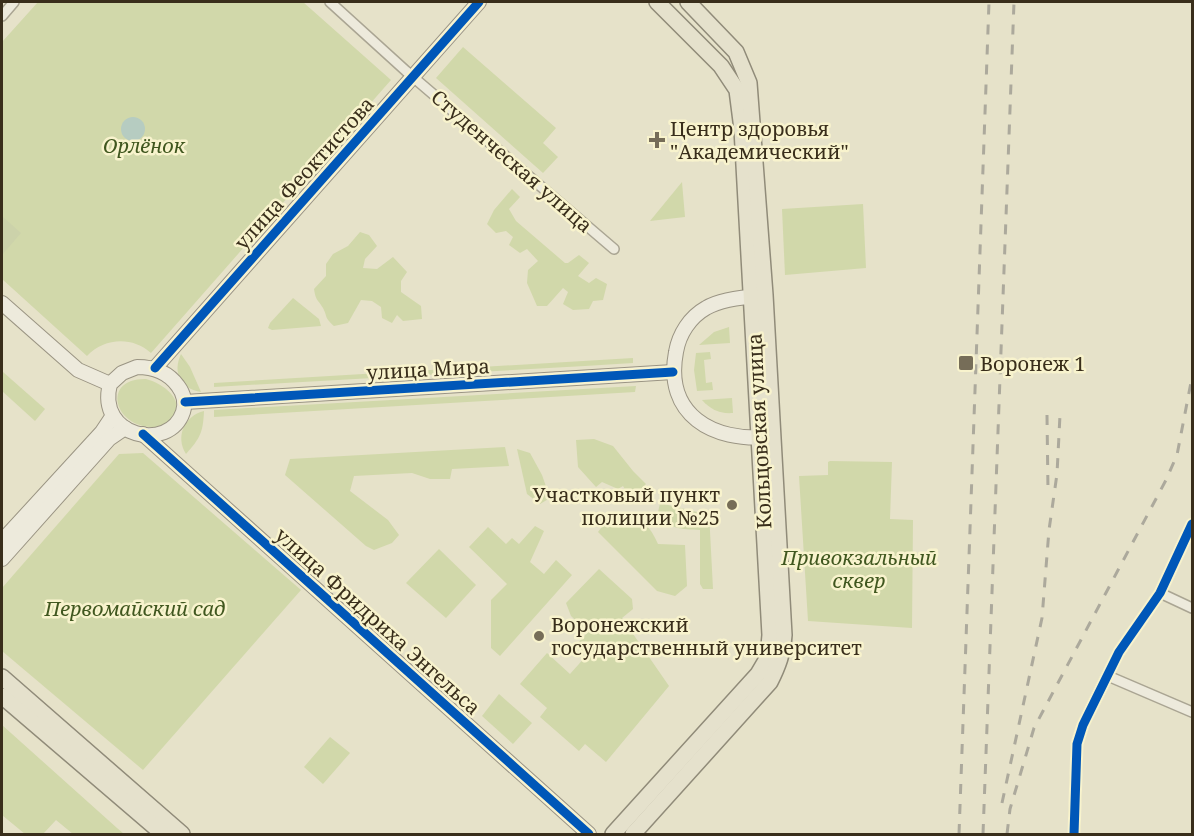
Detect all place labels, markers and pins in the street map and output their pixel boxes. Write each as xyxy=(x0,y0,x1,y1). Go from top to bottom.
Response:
place label: Центр здоровья "Академический" xyxy=(670,115,849,165)
marker: Центр здоровья "Академический" xyxy=(648,131,666,149)
place label: Воронеж 1 xyxy=(980,350,1085,377)
marker: Воронеж 1 xyxy=(957,354,975,372)
place label: Участковый пункт полиции №25 xyxy=(533,481,720,531)
marker: Участковый пункт полиции №25 xyxy=(725,498,739,512)
place label: Воронежский государственный университет xyxy=(551,611,862,661)
marker: Воронежский государственный университет xyxy=(532,629,546,643)

